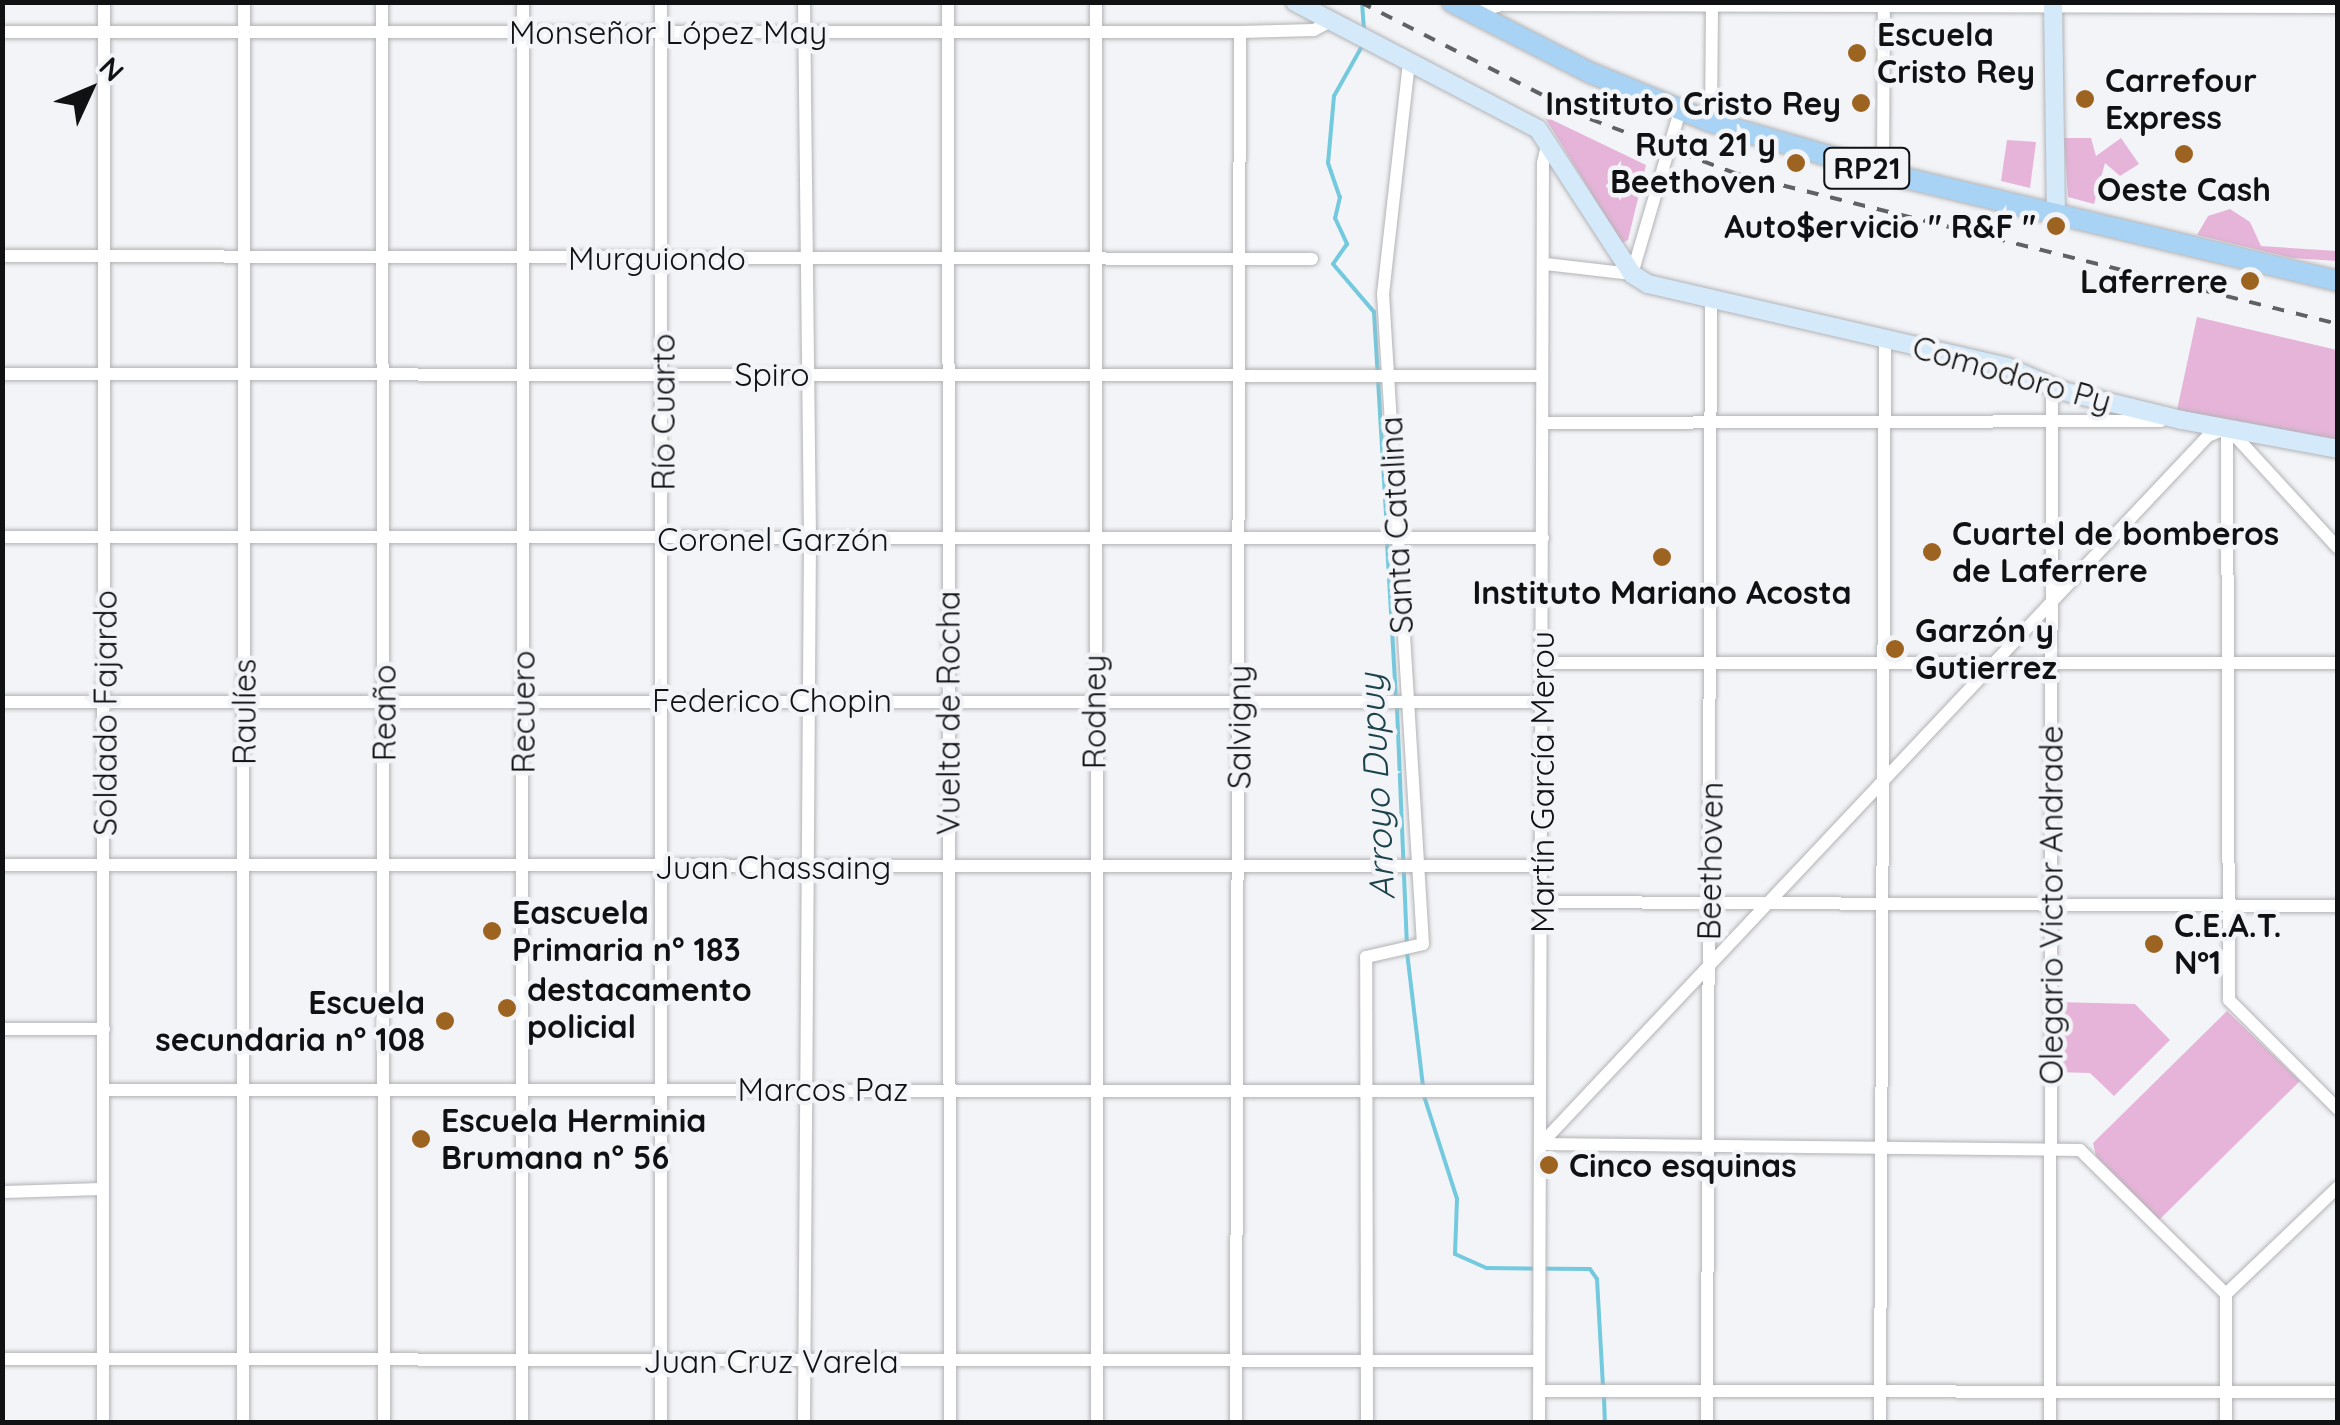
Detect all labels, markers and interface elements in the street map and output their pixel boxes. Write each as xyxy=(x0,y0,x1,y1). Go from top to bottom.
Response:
street label: Monseñor López May xyxy=(509,13,827,51)
place label: Escuela Cristo Rey xyxy=(1877,16,2035,91)
north arrow xyxy=(40,40,140,140)
marker: Escuela Cristo Rey xyxy=(1846,42,1868,64)
text: N xyxy=(92,49,132,88)
place label: Carrefour Express xyxy=(2105,62,2257,137)
place label: Instituto Cristo Rey xyxy=(1545,84,1841,122)
marker: Carrefour Express xyxy=(2074,88,2096,110)
marker: Instituto Cristo Rey xyxy=(1850,92,1872,114)
place label: Ruta 21 y Beethoven xyxy=(1610,126,1776,201)
road number: RP21 xyxy=(1822,143,1912,193)
marker: Oeste Cash xyxy=(2173,143,2195,165)
marker: Ruta 21 y Beethoven xyxy=(1785,152,1807,174)
place label: Oeste Cash xyxy=(2097,170,2271,208)
place label: Auto$ervicio '' R&F '' xyxy=(1724,207,2036,245)
marker: Auto$ervicio '' R&F '' xyxy=(2045,215,2067,237)
street label: Murguiondo xyxy=(568,239,746,277)
place label: Laferrere xyxy=(2080,262,2228,300)
marker: Laferrere xyxy=(2237,268,2263,294)
street label: Comodoro Py xyxy=(1908,327,2116,421)
street label: Río Cuarto xyxy=(644,333,682,491)
street label: Spiro xyxy=(734,355,810,393)
street label: Santa Catalina xyxy=(1371,415,1421,635)
place label: Cuartel de bomberos de Laferrere xyxy=(1952,515,2279,590)
street label: Coronel Garzón xyxy=(657,520,889,558)
marker: Cuartel de bomberos de Laferrere xyxy=(1921,541,1943,563)
marker: Instituto Mariano Acosta xyxy=(1651,546,1673,568)
place label: Instituto Mariano Acosta xyxy=(1472,573,1852,611)
street label: Soldado Fajardo xyxy=(86,590,124,836)
street label: Vuelta de Rocha xyxy=(929,591,967,835)
place label: Garzón y Gutierrez xyxy=(1915,612,2057,687)
street label: Martín García Merou xyxy=(1523,631,1561,933)
marker: Garzón y Gutierrez xyxy=(1884,638,1906,660)
street label: Recuero xyxy=(504,650,542,774)
street label: Rodney xyxy=(1075,655,1113,769)
street label: Raulíes xyxy=(225,659,263,765)
street label: Reaño xyxy=(365,665,403,761)
street label: Salvigny xyxy=(1220,665,1258,789)
water label: Arroyo Dupuy xyxy=(1349,673,1403,901)
street label: Federico Chopin xyxy=(652,681,892,719)
street label: Olegario Victor Andrade xyxy=(2032,725,2070,1085)
street label: Beethoven xyxy=(1689,781,1731,941)
street label: Juan Chassaing xyxy=(655,848,891,886)
place label: Eascuela Primaria n° 183 xyxy=(512,894,741,969)
place label: C.E.A.T. Nº1 xyxy=(2174,907,2282,982)
marker: Eascuela Primaria n° 183 xyxy=(481,920,503,942)
marker: C.E.A.T. Nº1 xyxy=(2143,933,2165,955)
place label: destacamento policial xyxy=(527,971,752,1046)
place label: Escuela secundaria n° 108 xyxy=(155,984,425,1059)
marker: destacamento policial xyxy=(496,997,518,1019)
marker: Escuela secundaria n° 108 xyxy=(434,1010,456,1032)
street label: Marcos Paz xyxy=(738,1070,908,1108)
place label: Escuela Herminia Brumana n° 56 xyxy=(441,1102,706,1177)
marker: Escuela Herminia Brumana n° 56 xyxy=(410,1128,432,1150)
place label: Cinco esquinas xyxy=(1569,1146,1797,1184)
marker: Cinco esquinas xyxy=(1538,1154,1560,1176)
street label: Juan Cruz Varela xyxy=(643,1342,899,1380)

